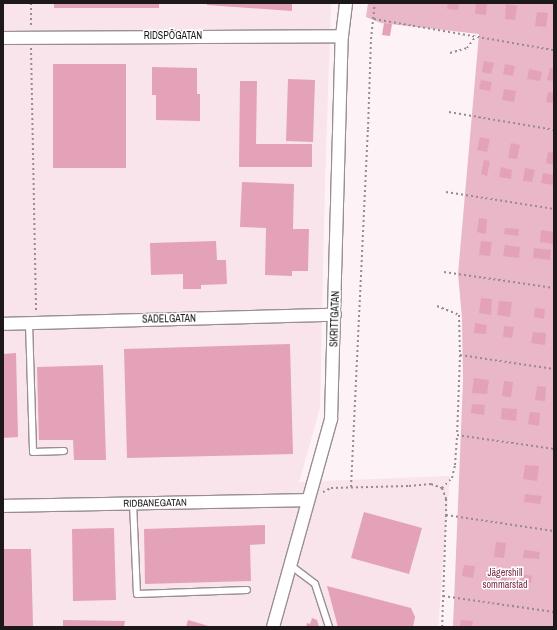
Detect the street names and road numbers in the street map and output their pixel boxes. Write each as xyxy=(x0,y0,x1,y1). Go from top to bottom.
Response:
street label: RIDSPÖGATAN xyxy=(144,30,202,42)
street label: SKRITTGATAN xyxy=(328,291,342,347)
street label: SADELGATAN xyxy=(142,313,196,325)
street label: RIDBANEGATAN xyxy=(123,496,187,510)

